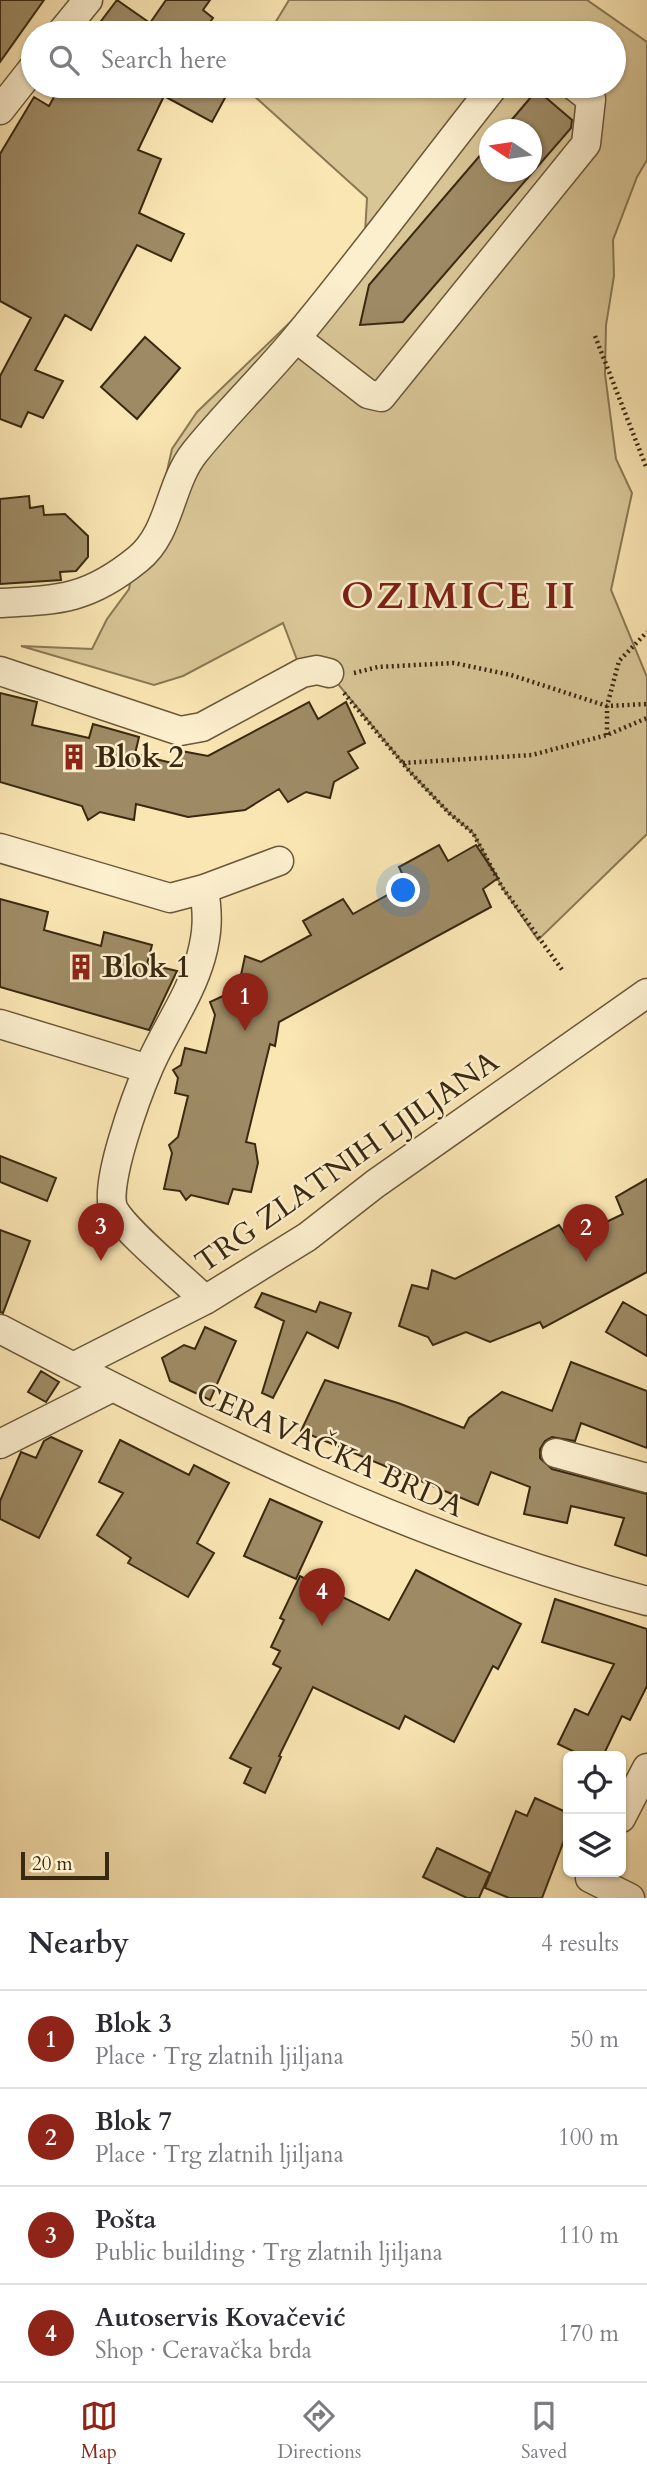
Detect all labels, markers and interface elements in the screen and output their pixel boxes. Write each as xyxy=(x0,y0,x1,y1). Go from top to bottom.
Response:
search box xyxy=(21,21,626,98)
icon: search xyxy=(45,41,83,79)
text: Search here xyxy=(101,42,227,77)
north arrow xyxy=(479,119,542,182)
district label: OZIMICE II xyxy=(341,571,577,621)
place label: Blok 2 xyxy=(95,737,184,778)
building icon: Blok 2 xyxy=(59,742,89,772)
your location xyxy=(386,873,420,907)
place label: Blok 1 xyxy=(102,947,191,988)
building icon: Blok 1 xyxy=(66,952,96,982)
pin: 1 xyxy=(222,973,268,1031)
street label: TRG ZLATNIH LJILJANA xyxy=(187,1041,507,1282)
pin: 3 xyxy=(78,1203,124,1261)
pin: 2 xyxy=(563,1204,609,1262)
street label: CERAVAČKA BRDA xyxy=(190,1373,471,1528)
pin: 4 xyxy=(299,1568,345,1626)
map controls xyxy=(563,1751,626,1877)
button: locate xyxy=(563,1751,626,1814)
button: layers xyxy=(563,1814,626,1877)
scale bar xyxy=(21,1849,108,1881)
text: 20 m xyxy=(32,1851,73,1877)
text: Nearby xyxy=(28,1923,129,1964)
text: 4 results xyxy=(541,1928,619,1959)
text: Blok 3 xyxy=(95,2006,172,2041)
text: 1 xyxy=(45,2024,57,2055)
text: 50 m xyxy=(570,2024,619,2055)
text: Place · Trg zlatnih ljiljana xyxy=(95,2041,344,2072)
text: Blok 7 xyxy=(95,2104,172,2139)
text: 2 xyxy=(45,2122,57,2153)
text: 100 m xyxy=(558,2122,619,2153)
text: Place · Trg zlatnih ljiljana xyxy=(95,2139,344,2170)
text: Pošta xyxy=(95,2202,156,2237)
text: 3 xyxy=(45,2220,57,2251)
text: 110 m xyxy=(558,2220,619,2251)
text: Public building · Trg zlatnih ljiljana xyxy=(95,2237,443,2268)
text: Autoservis Kovačević xyxy=(95,2300,346,2335)
text: 4 xyxy=(45,2318,57,2349)
text: 170 m xyxy=(558,2318,619,2349)
text: Shop · Ceravačka brda xyxy=(95,2335,312,2366)
tab: Map xyxy=(80,2397,118,2465)
tab: Directions xyxy=(278,2397,361,2465)
tab: Saved xyxy=(521,2397,567,2465)

